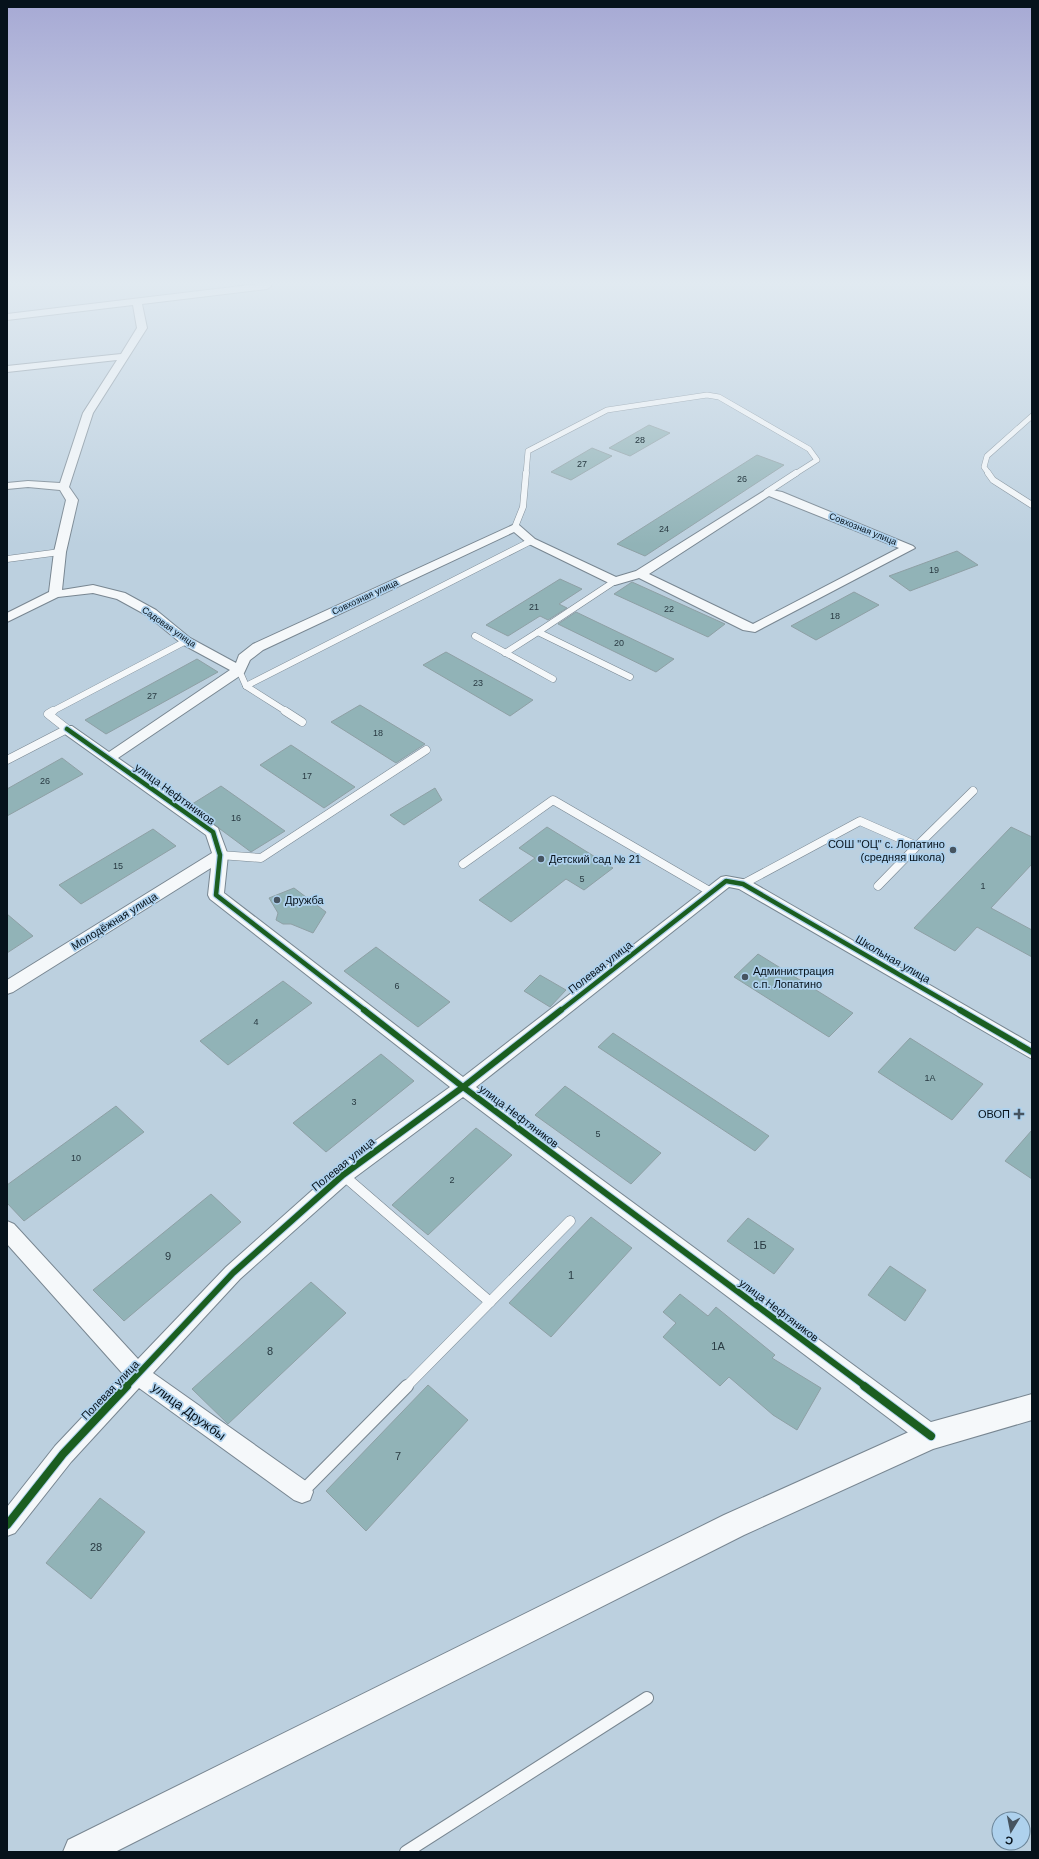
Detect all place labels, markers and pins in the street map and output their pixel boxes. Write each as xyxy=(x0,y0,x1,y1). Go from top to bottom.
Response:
place label: СОШ "ОЦ" с. Лопатино (средняя школа) xyxy=(828,838,945,863)
marker: СОШ "ОЦ" с. Лопатино (средняя школа) xyxy=(948,845,958,855)
place label: Детский сад № 21 xyxy=(549,853,641,865)
marker: Детский сад № 21 xyxy=(536,854,546,864)
place label: Дружба xyxy=(285,894,325,906)
marker: Дружба xyxy=(272,895,282,905)
place label: Администрация с.п. Лопатино xyxy=(753,965,834,990)
marker: Администрация с.п. Лопатино xyxy=(740,972,750,982)
place label: ОВОП xyxy=(978,1108,1010,1120)
marker: ОВОП xyxy=(1013,1108,1025,1120)

